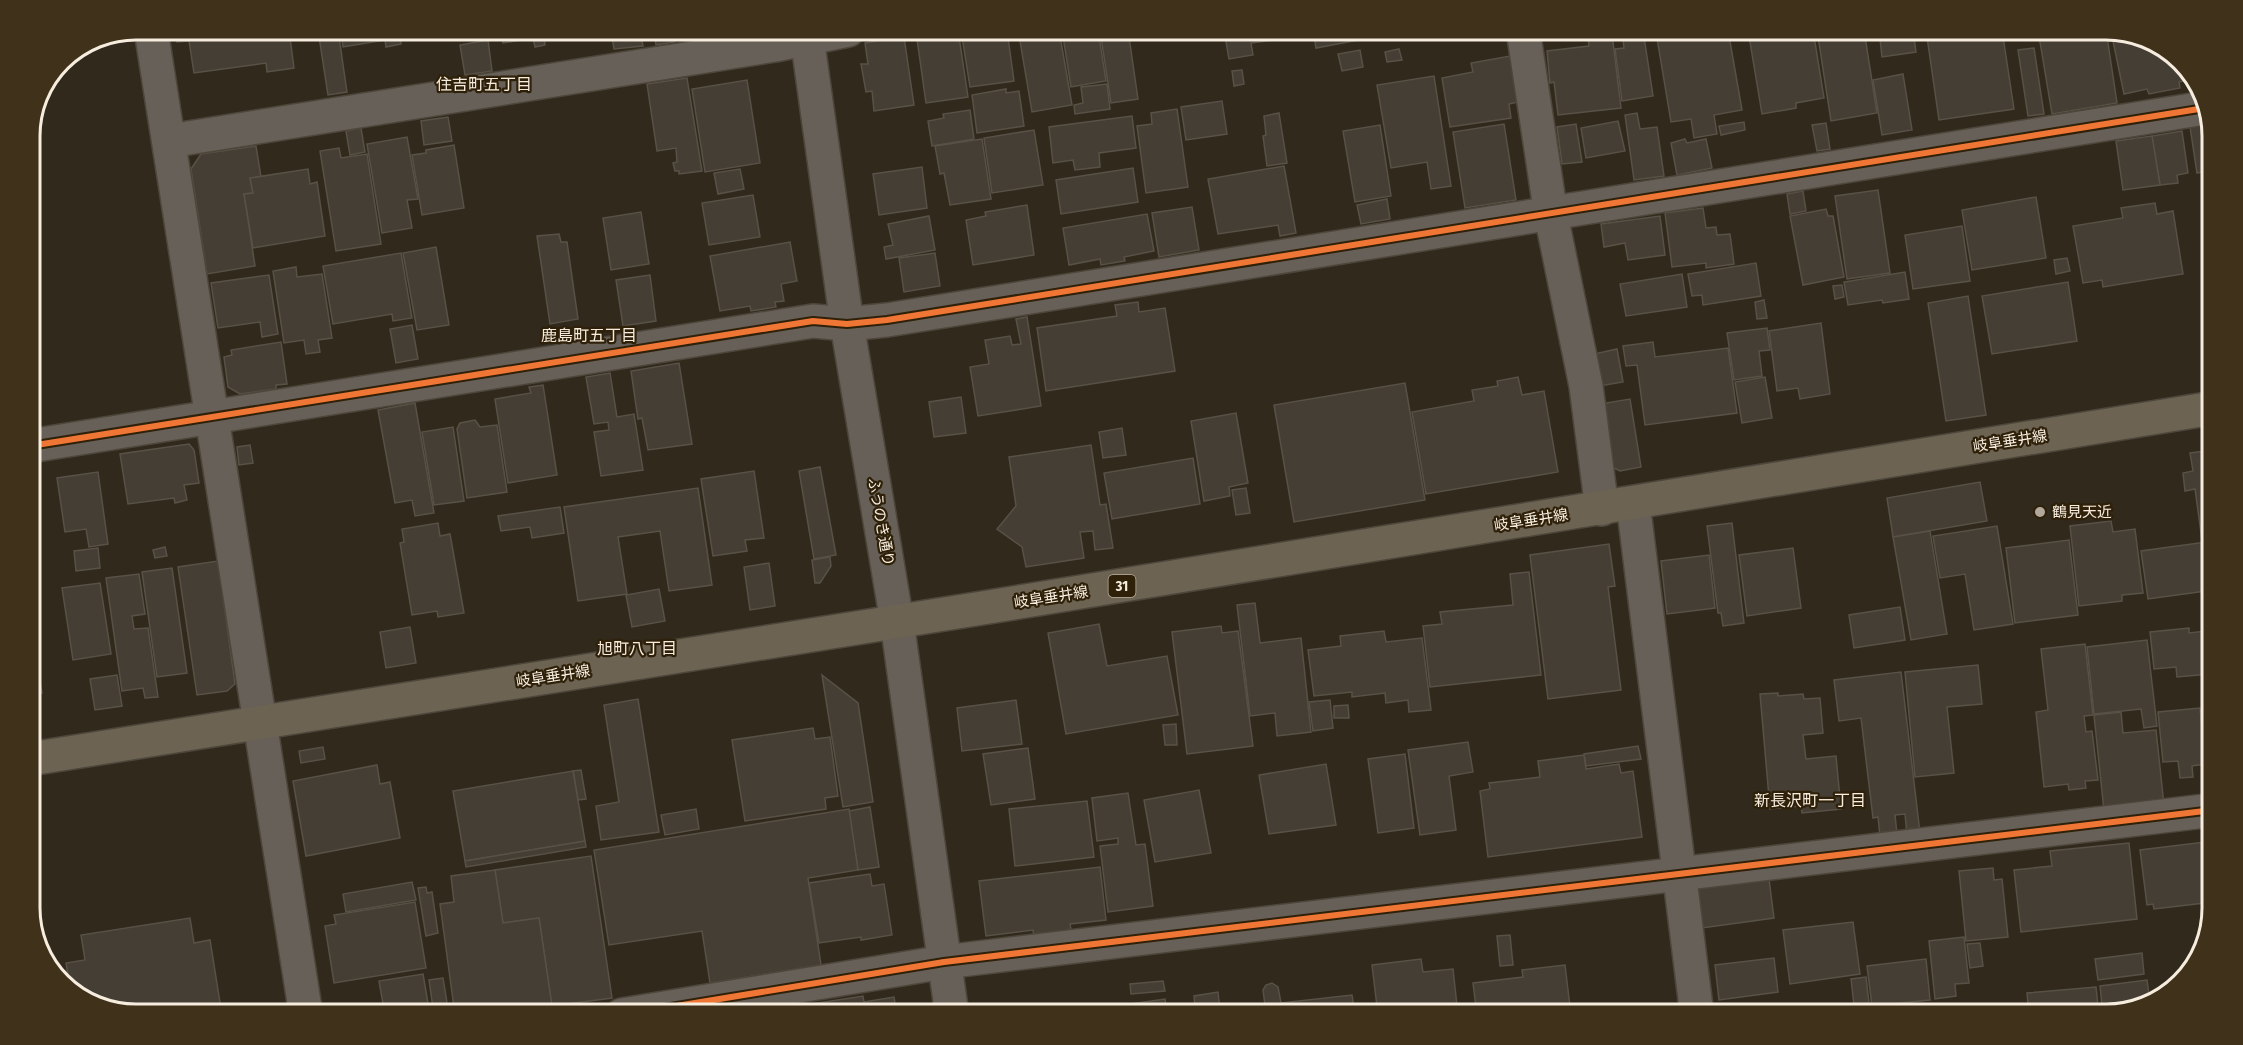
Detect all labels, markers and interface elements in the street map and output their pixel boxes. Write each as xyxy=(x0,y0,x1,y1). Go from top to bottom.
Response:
district label: 住吉町五丁目 xyxy=(436,75,532,94)
district label: 鹿島町五丁目 xyxy=(541,326,637,345)
street label: 岐阜垂井線 xyxy=(1972,426,2048,456)
street label: ふうのき通り xyxy=(864,476,898,568)
place label: 鶴見天近 xyxy=(2052,503,2112,521)
street label: 岐阜垂井線 xyxy=(1493,505,1569,535)
marker: 鶴見天近 xyxy=(2033,505,2047,519)
road number: 31 xyxy=(1108,575,1136,597)
street label: 岐阜垂井線 xyxy=(1013,582,1089,612)
district label: 旭町八丁目 xyxy=(597,639,677,658)
street label: 岐阜垂井線 xyxy=(515,661,591,691)
district label: 新長沢町一丁目 xyxy=(1754,791,1866,810)

